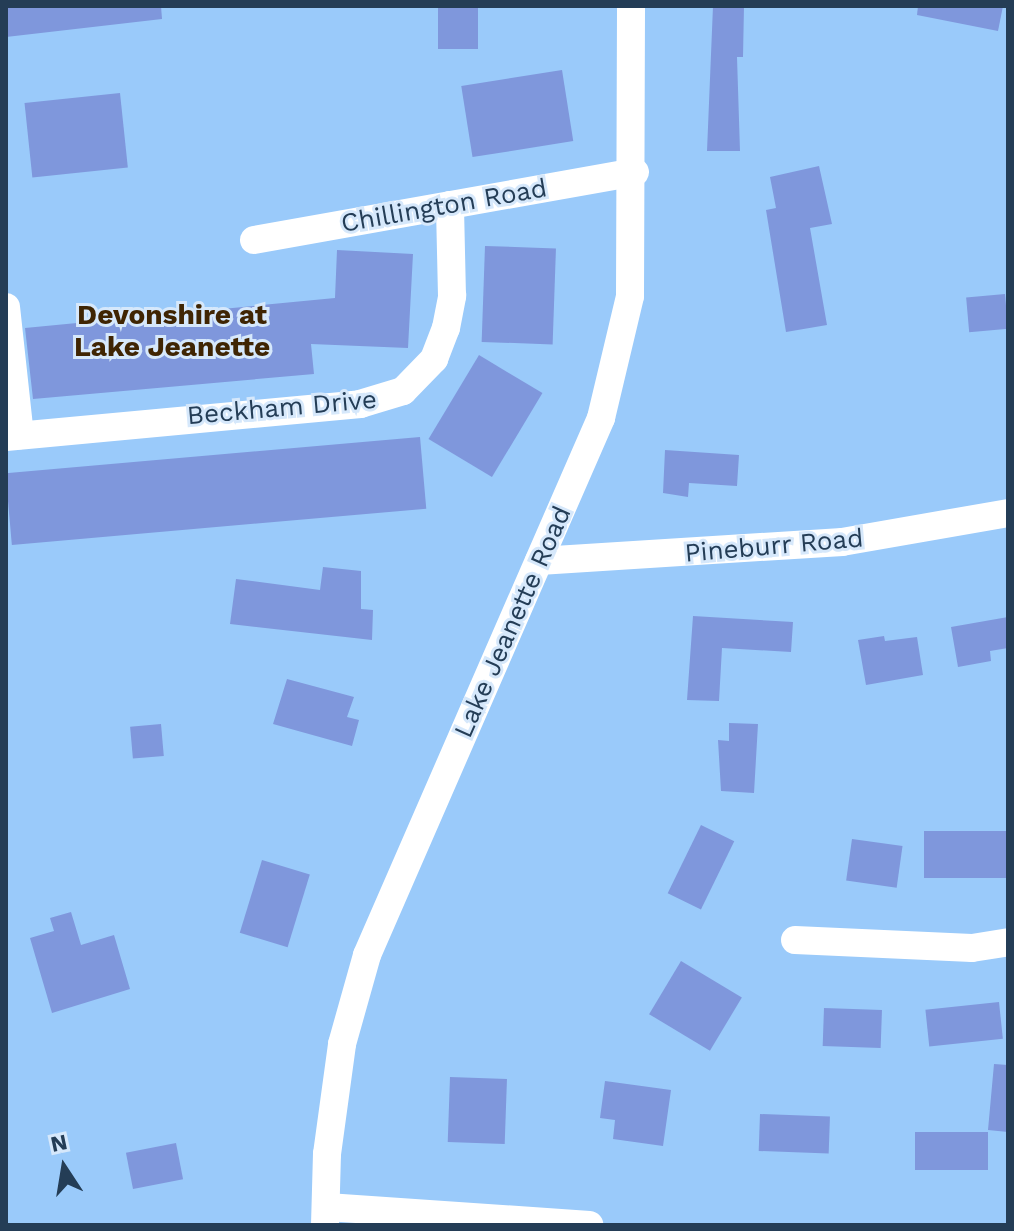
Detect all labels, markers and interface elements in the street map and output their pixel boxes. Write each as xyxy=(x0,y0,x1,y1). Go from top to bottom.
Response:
street label: Chillington Road xyxy=(339,173,549,239)
district label: Devonshire at Lake Jeanette xyxy=(74,298,270,364)
street label: Beckham Drive xyxy=(186,384,378,432)
street label: Lake Jeanette Road xyxy=(448,501,578,743)
street label: Pineburr Road xyxy=(683,523,865,569)
north arrow xyxy=(24,1127,104,1207)
text: N xyxy=(48,1129,69,1157)

